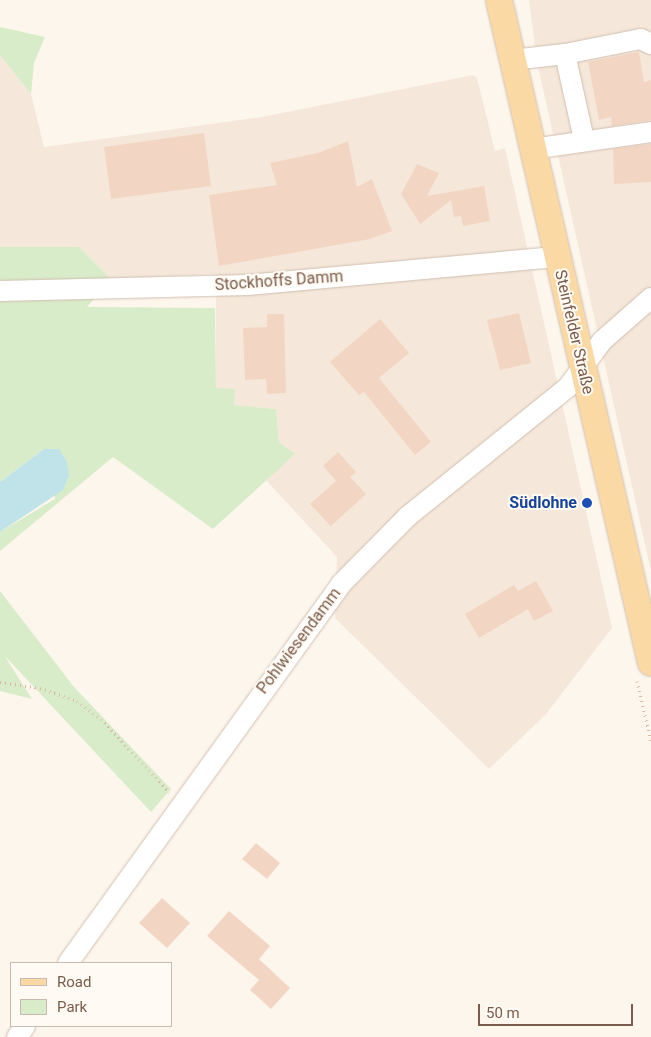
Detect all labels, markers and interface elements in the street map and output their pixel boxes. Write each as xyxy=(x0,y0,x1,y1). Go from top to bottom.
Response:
street label: Stockhoffs Damm xyxy=(214,267,344,295)
street label: Steinfelder Straße xyxy=(550,268,598,396)
place label: Südlohne xyxy=(509,493,577,513)
marker: Südlohne xyxy=(581,497,593,509)
street label: Pohlwiesendamm xyxy=(253,584,345,698)
legend xyxy=(10,962,172,1027)
text: Road xyxy=(57,973,91,991)
scale bar xyxy=(481,994,636,1026)
text: Park xyxy=(57,998,87,1016)
text: 50 m xyxy=(486,1004,520,1022)

